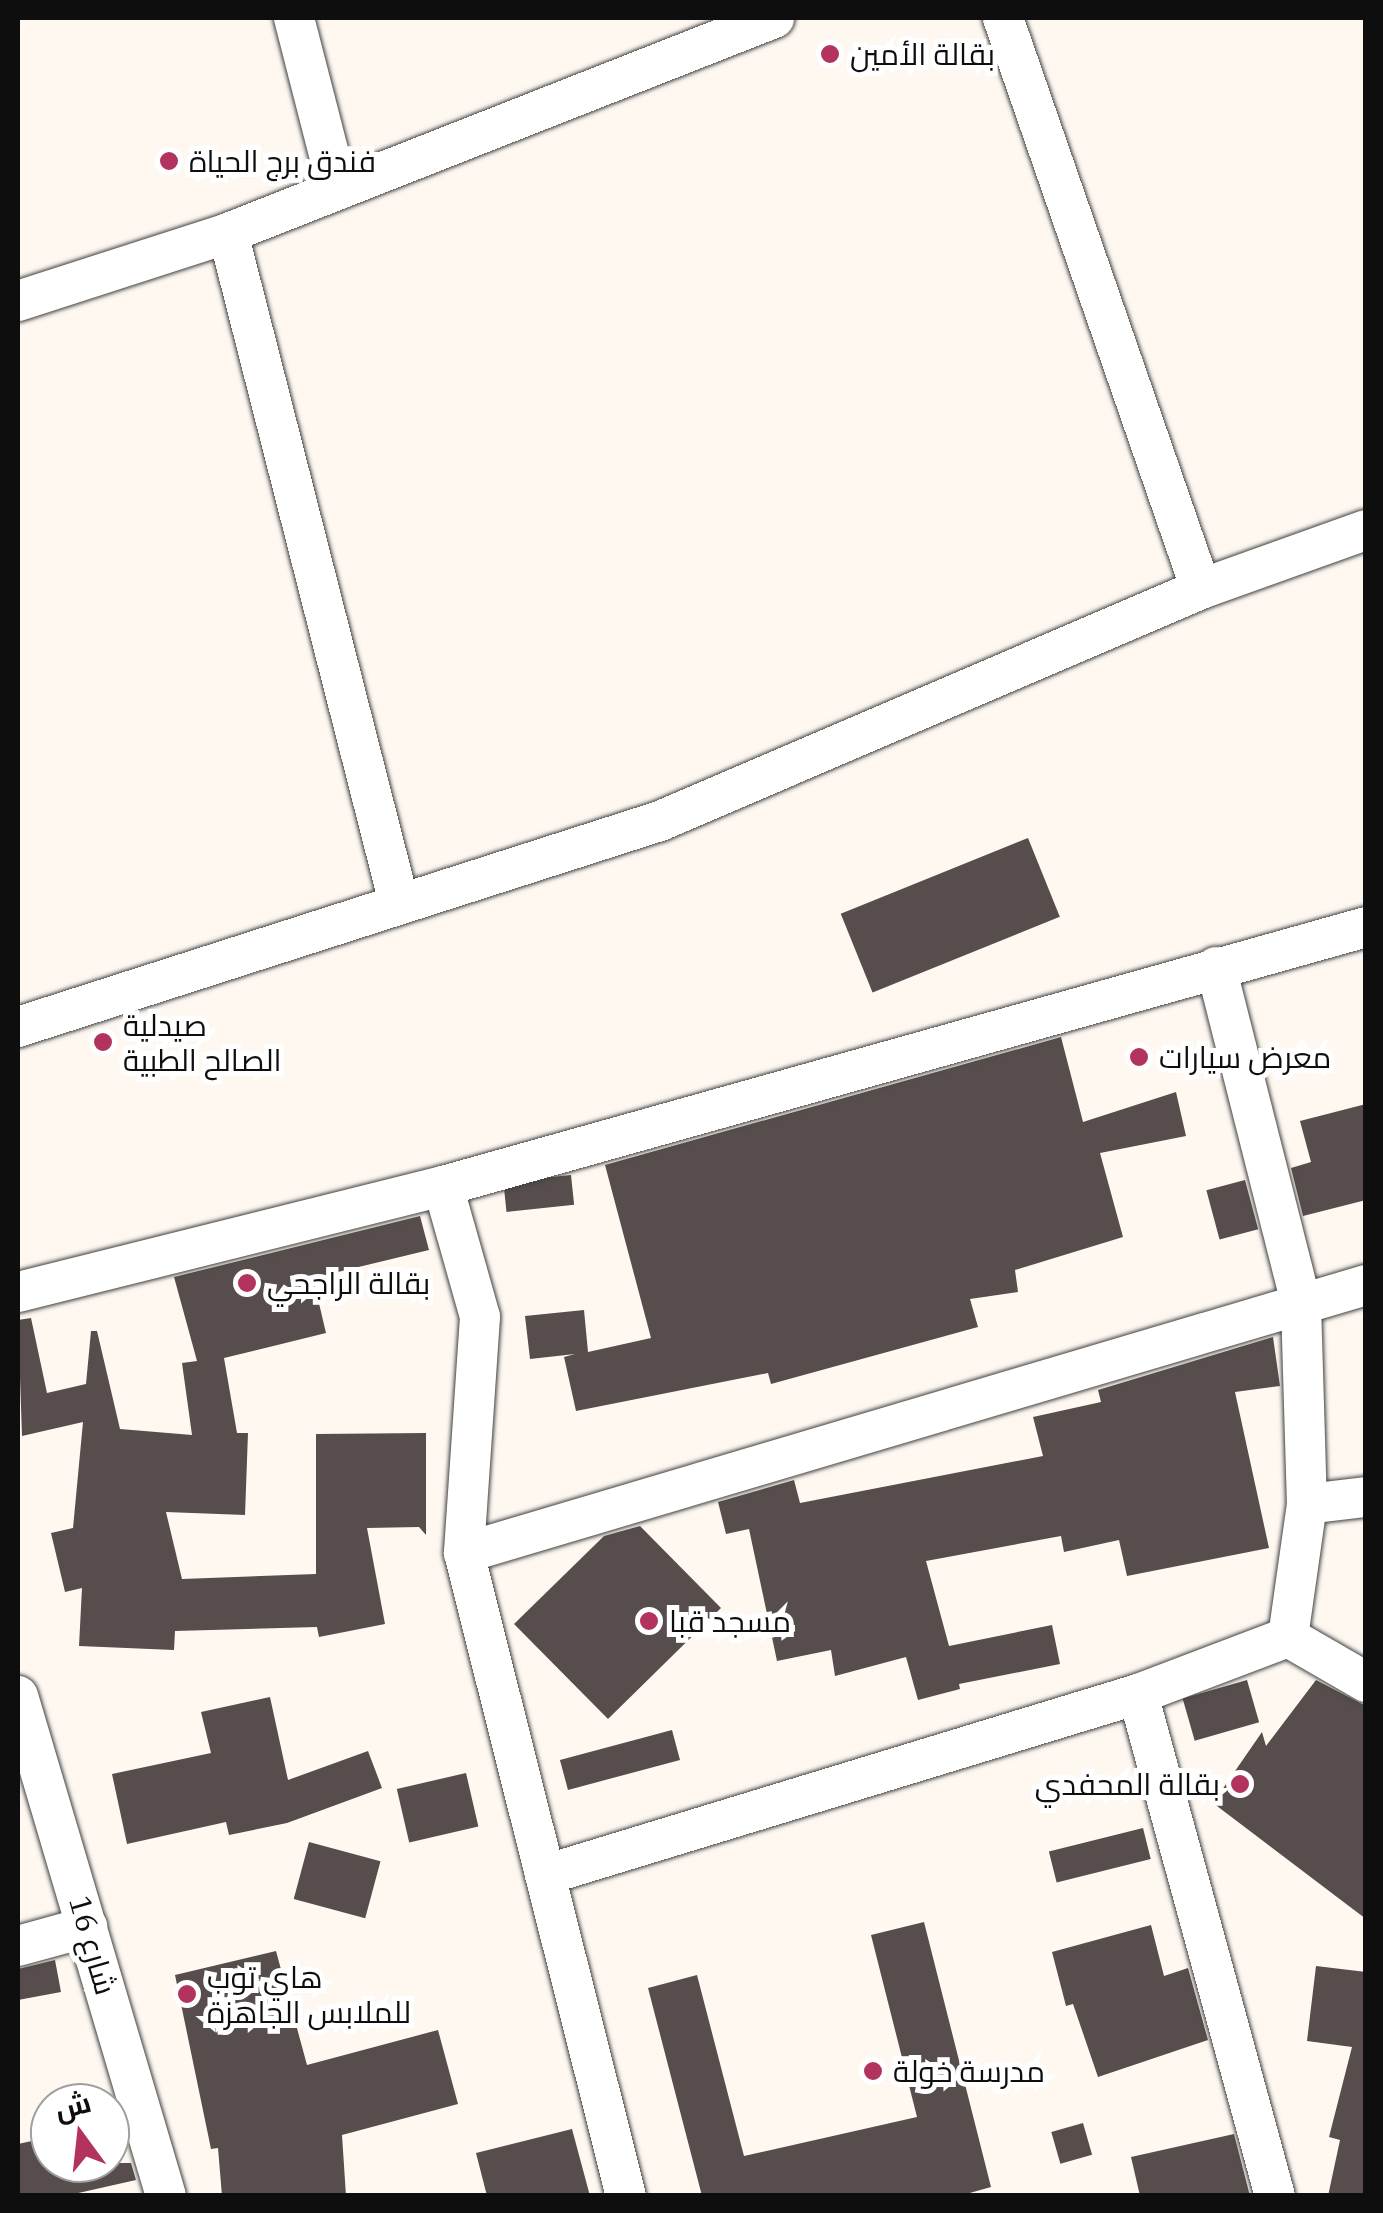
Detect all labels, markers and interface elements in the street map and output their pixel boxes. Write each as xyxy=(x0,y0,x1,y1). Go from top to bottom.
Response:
place label: بقالة الأمين xyxy=(850,36,995,72)
marker: بقالة الأمين xyxy=(819,43,841,65)
place label: فندق برج الحياة xyxy=(189,143,376,179)
marker: فندق برج الحياة xyxy=(158,150,180,172)
place label: صيدلية الصالح الطبية xyxy=(123,1007,282,1078)
marker: صيدلية الصالح الطبية xyxy=(92,1031,114,1053)
place label: معرض سيارات xyxy=(1159,1039,1331,1075)
marker: معرض سيارات xyxy=(1128,1046,1150,1068)
place label: بقالة الراجحي xyxy=(267,1265,430,1301)
marker: بقالة الراجحي xyxy=(236,1272,258,1294)
place label: مسجد قبا xyxy=(669,1603,791,1639)
marker: مسجد قبا xyxy=(638,1610,660,1632)
place label: بقالة المحفدي xyxy=(1035,1766,1220,1802)
marker: بقالة المحفدي xyxy=(1229,1773,1251,1795)
street label: شارع 16 xyxy=(62,1891,124,1999)
place label: هاي توب للملابس الجاهزة xyxy=(207,1959,411,2030)
marker: هاي توب للملابس الجاهزة xyxy=(176,1983,198,2005)
place label: مدرسة خولة xyxy=(893,2053,1045,2089)
marker: مدرسة خولة xyxy=(862,2060,884,2082)
north arrow xyxy=(30,2083,130,2183)
text: ش xyxy=(50,2083,95,2128)

